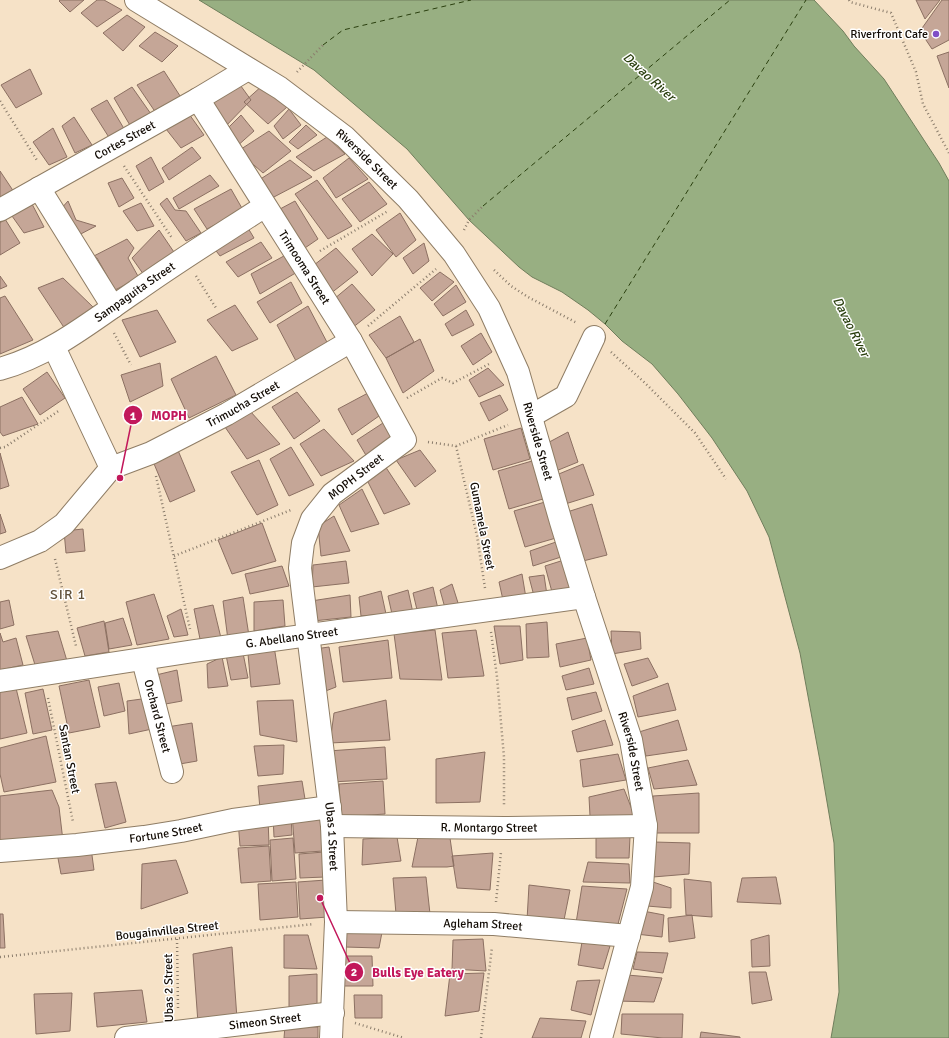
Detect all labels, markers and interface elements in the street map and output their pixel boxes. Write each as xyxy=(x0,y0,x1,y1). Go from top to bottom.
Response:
place label: Riverfront Cafe xyxy=(850,27,928,42)
marker: Riverfront Cafe xyxy=(931,29,941,39)
water label: Davao River xyxy=(620,49,680,106)
street label: Cortes Street xyxy=(92,117,158,163)
street label: Riverside Street xyxy=(333,125,401,192)
street label: Trimooma Street xyxy=(275,227,333,307)
street label: Sampaguita Street xyxy=(91,259,178,325)
water label: Davao River xyxy=(829,294,874,362)
street label: Trimucha Street xyxy=(204,377,282,431)
street label: Riverside Street xyxy=(520,400,556,482)
callout: MOPH xyxy=(123,403,195,428)
text: MOPH xyxy=(151,408,187,424)
text: 1 xyxy=(130,409,137,424)
street label: MOPH Street xyxy=(325,451,387,503)
street label: Gumamela Street xyxy=(466,481,498,571)
district label: SIR 1 xyxy=(50,586,86,603)
street label: G. Abellano Street xyxy=(245,624,339,651)
street label: Orchard Street xyxy=(141,678,174,754)
street label: Riverside Street xyxy=(615,710,647,792)
street label: Santan Street xyxy=(55,723,83,795)
street label: Ubas 1 Street xyxy=(322,801,341,871)
street label: Fortune Street xyxy=(128,819,204,846)
street label: R. Montargo Street xyxy=(441,820,537,836)
street label: Agleham Street xyxy=(443,916,523,934)
street label: Bougainvillea Street xyxy=(115,918,219,944)
street label: Ubas 2 Street xyxy=(161,954,177,1022)
callout: Bulls Eye Eatery xyxy=(344,959,472,984)
text: 2 xyxy=(351,965,357,980)
text: Bulls Eye Eatery xyxy=(372,965,464,981)
street label: Simeon Street xyxy=(228,1009,302,1033)

